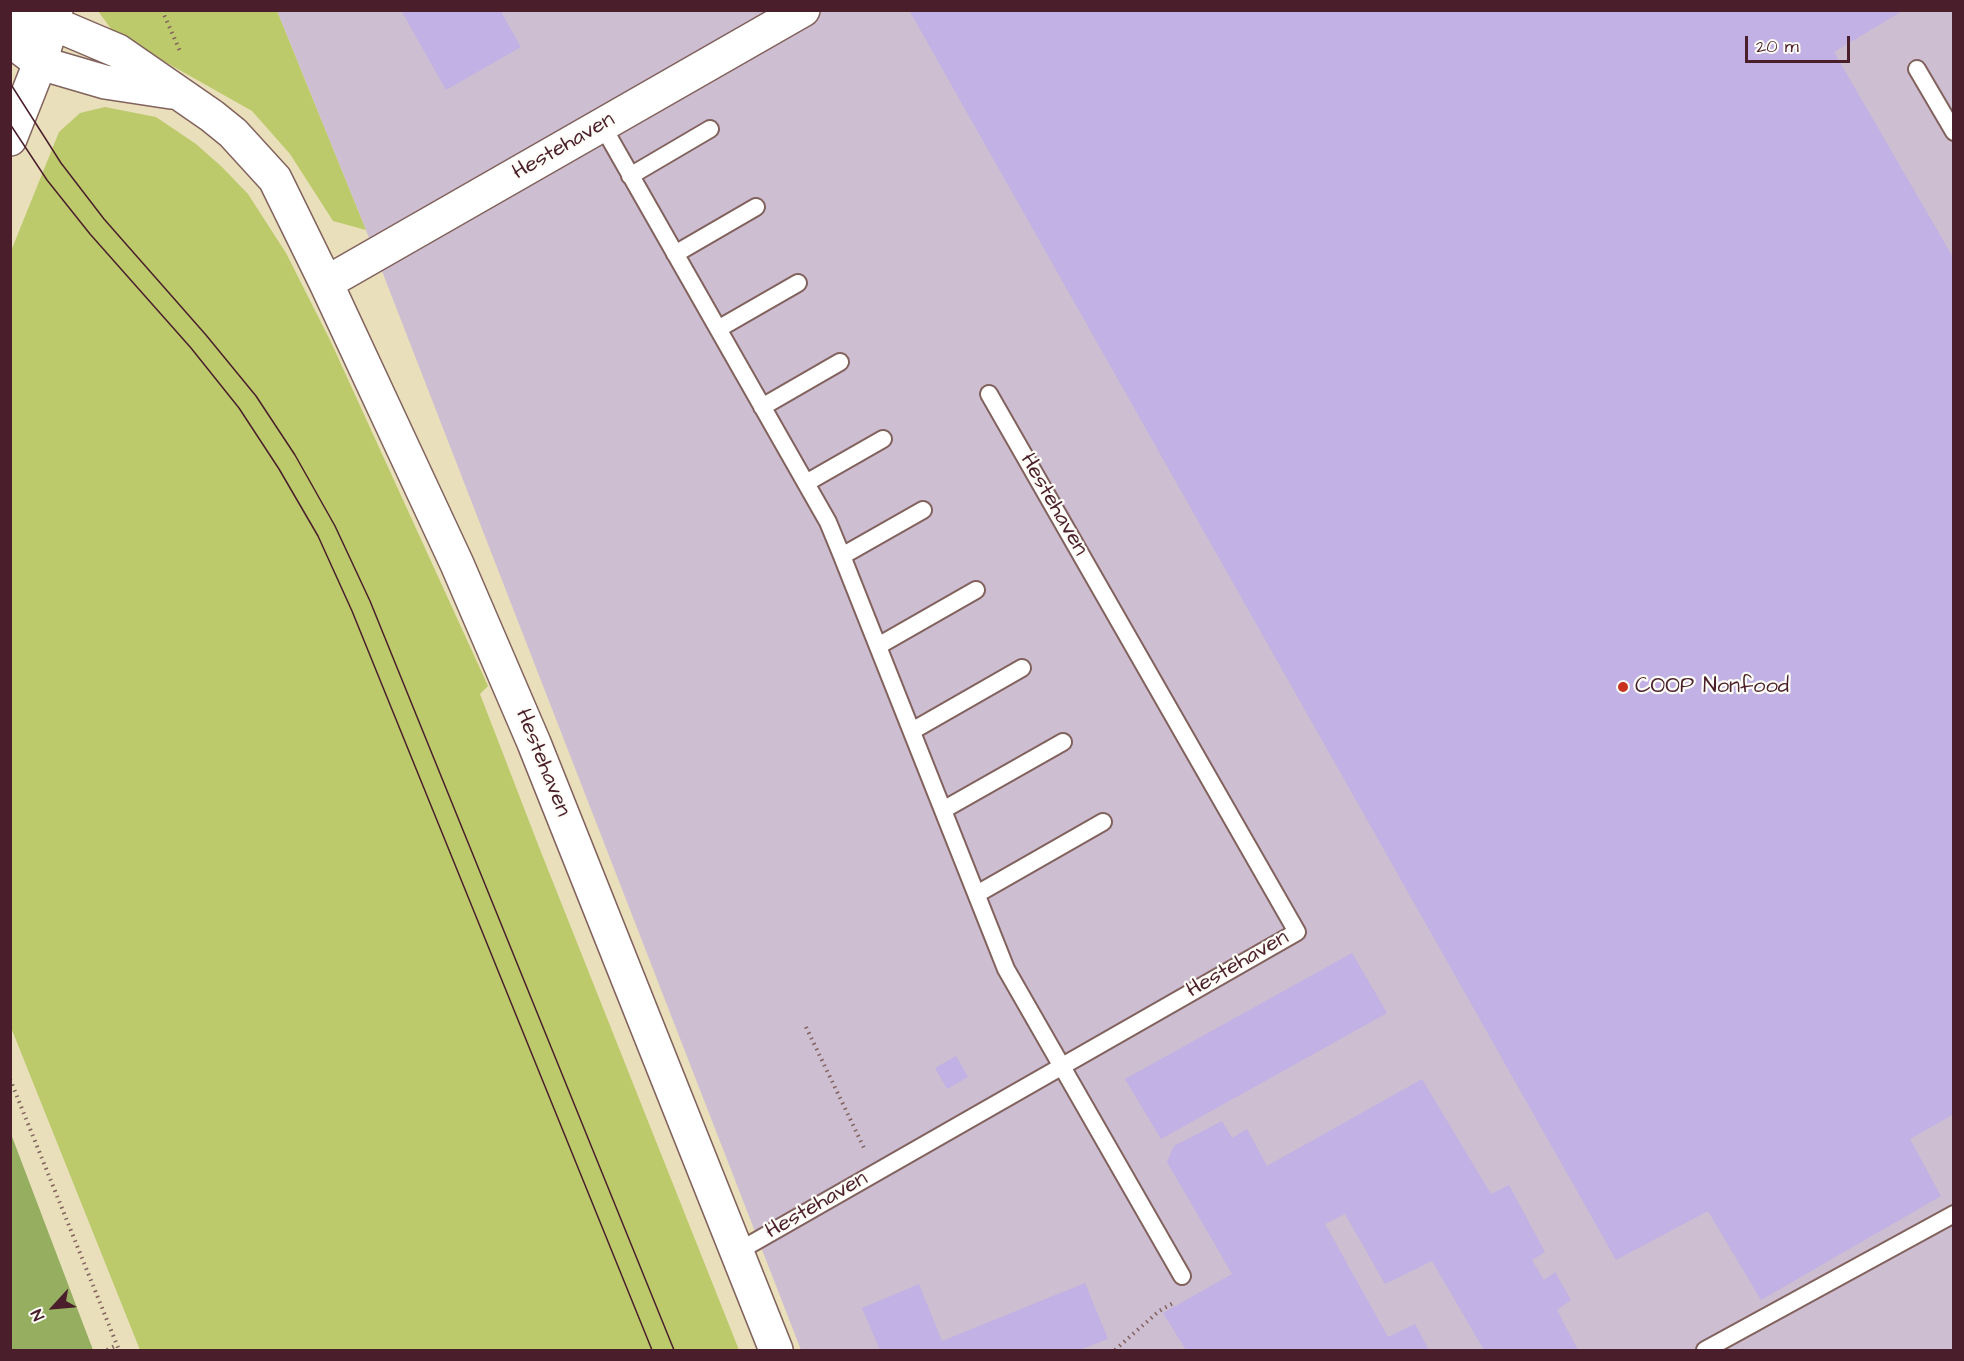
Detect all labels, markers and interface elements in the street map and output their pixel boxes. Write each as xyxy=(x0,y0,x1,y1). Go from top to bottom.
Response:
scale bar xyxy=(1748,24,1853,62)
text: 20 m xyxy=(1756,34,1799,59)
street label: Hestehaven xyxy=(508,107,620,187)
street label: Hestehaven xyxy=(1013,449,1093,561)
place label: COOP Nonfood xyxy=(1635,674,1789,700)
marker: COOP Nonfood xyxy=(1616,680,1630,694)
street label: Hestehaven xyxy=(509,705,575,821)
street label: Hestehaven xyxy=(1182,925,1294,1005)
street label: Hestehaven xyxy=(761,1166,873,1246)
north arrow xyxy=(24,1277,84,1337)
text: N xyxy=(26,1306,50,1324)

